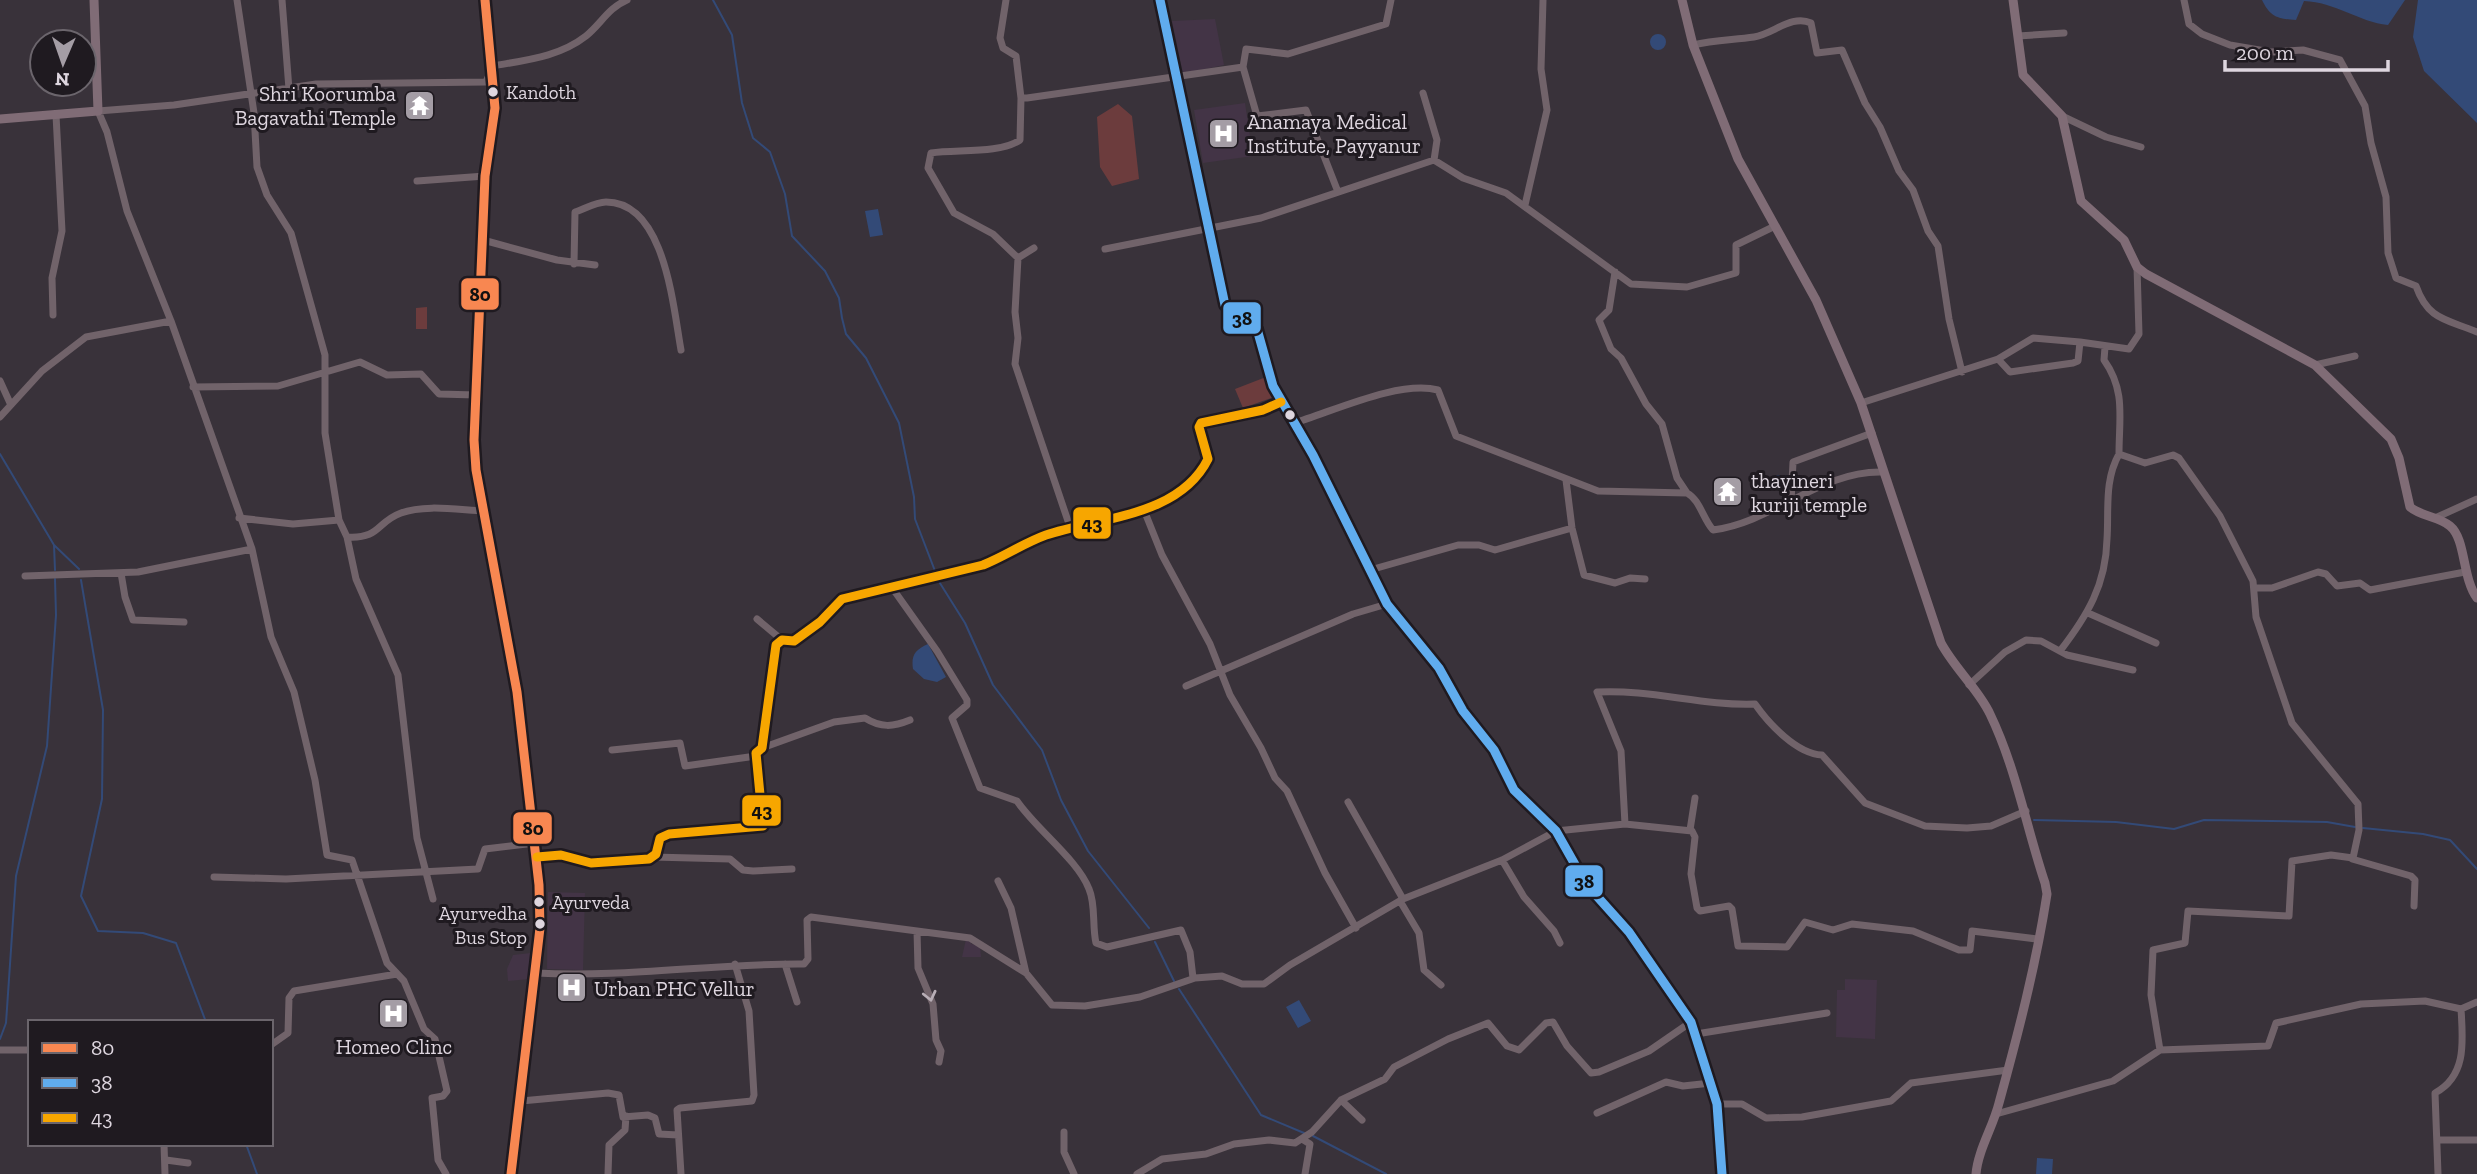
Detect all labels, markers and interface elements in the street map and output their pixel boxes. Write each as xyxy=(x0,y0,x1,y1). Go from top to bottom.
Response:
north arrow xyxy=(28,28,98,98)
scale bar xyxy=(2225,28,2388,72)
text: 200 m xyxy=(2236,40,2294,65)
text: N xyxy=(55,68,70,91)
place label: Shri Koorumba Bagavathi Temple xyxy=(235,81,396,130)
place label: Kandoth xyxy=(506,81,576,104)
marker: Kandoth xyxy=(486,85,500,99)
temple icon: Shri Koorumba Bagavathi Temple xyxy=(402,88,436,122)
place label: Anamaya Medical Institute, Payyanur xyxy=(1247,109,1421,158)
hospital icon: Anamaya Medical Institute, Payyanur xyxy=(1207,116,1241,150)
line badge: 80 xyxy=(460,277,500,311)
text: 80 xyxy=(469,283,491,306)
line badge: 38 xyxy=(1222,301,1262,335)
text: 38 xyxy=(1232,307,1252,330)
unlabelled marker xyxy=(1283,408,1297,422)
place label: thayineri kuriji temple xyxy=(1751,468,1867,518)
temple icon: thayineri kuriji temple xyxy=(1711,475,1745,509)
line badge: 43 xyxy=(1072,506,1112,540)
text: 43 xyxy=(1082,512,1102,535)
line badge: 43 xyxy=(741,794,782,827)
text: 43 xyxy=(752,799,772,822)
line badge: 80 xyxy=(512,811,553,845)
text: 80 xyxy=(522,817,544,840)
line badge: 38 xyxy=(1564,864,1604,898)
text: 38 xyxy=(1574,870,1594,893)
place label: Ayurveda xyxy=(552,891,630,914)
marker: Ayurveda xyxy=(532,895,546,909)
place label: Ayurvedha Bus Stop xyxy=(439,902,527,949)
marker: Ayurvedha Bus Stop xyxy=(533,917,547,931)
hospital icon: Urban PHC Vellur xyxy=(554,971,588,1005)
place label: Urban PHC Vellur xyxy=(594,976,755,1001)
one-way arrow xyxy=(921,990,936,1002)
hospital icon: Homeo Clinc xyxy=(377,997,411,1031)
legend xyxy=(28,1020,273,1146)
place label: Homeo Clinc xyxy=(336,1034,452,1059)
text: 80 xyxy=(91,1035,114,1060)
text: 38 xyxy=(91,1070,113,1095)
text: 43 xyxy=(91,1105,113,1130)

